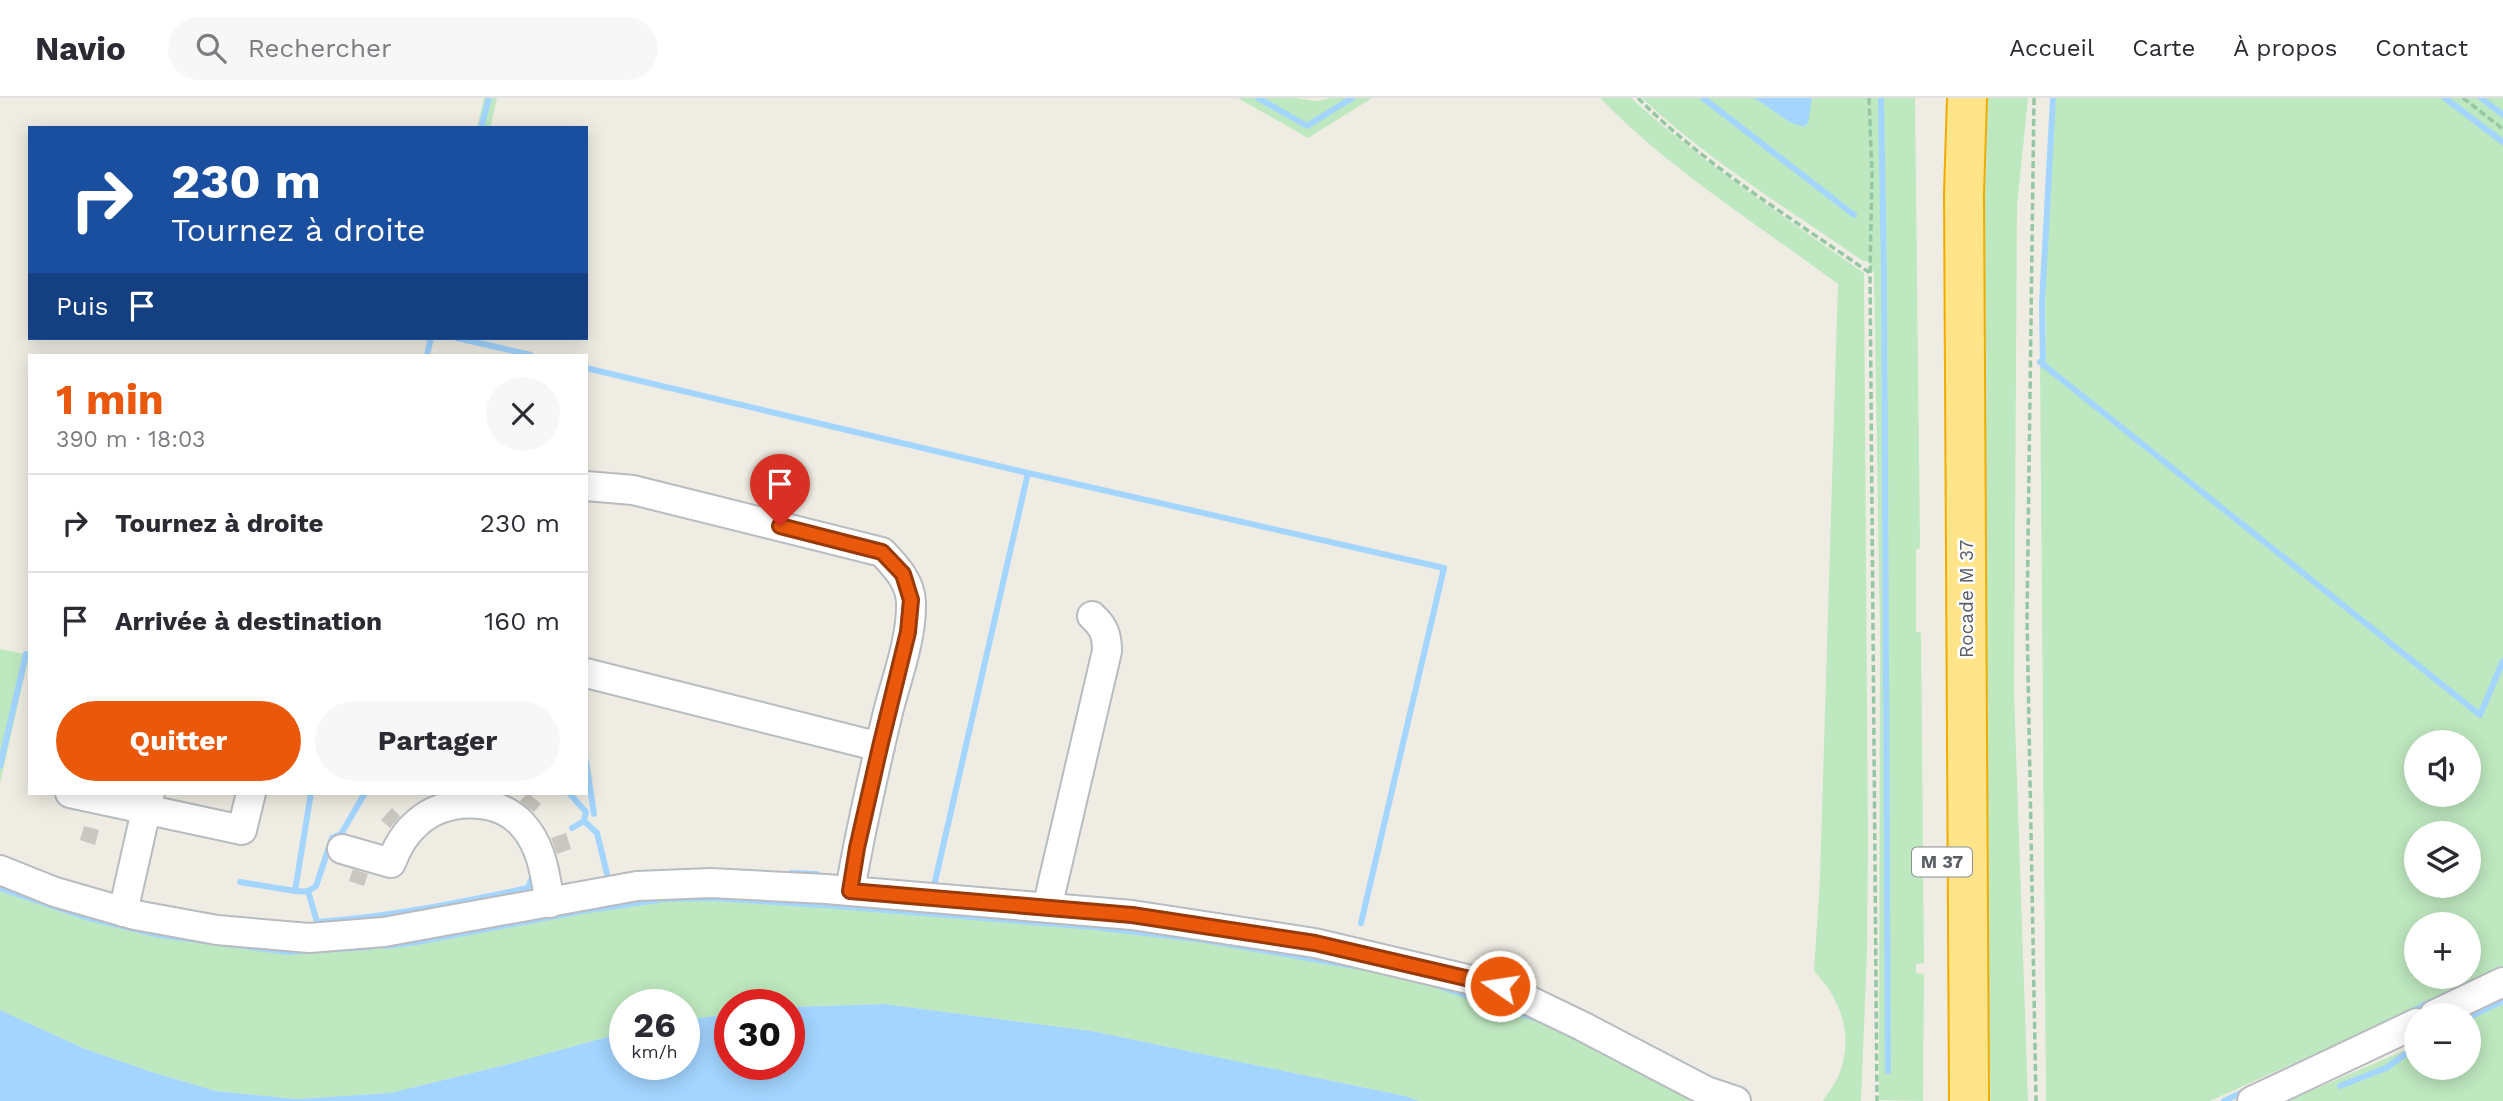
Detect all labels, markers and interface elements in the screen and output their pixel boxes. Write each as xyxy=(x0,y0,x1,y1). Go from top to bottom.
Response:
search box xyxy=(168,17,658,80)
text: Navio xyxy=(35,29,126,68)
icon: search xyxy=(192,29,230,67)
text: Rechercher xyxy=(248,33,392,63)
text: Accueil xyxy=(2009,34,2094,62)
text: Carte xyxy=(2132,34,2195,62)
text: À propos xyxy=(2233,34,2337,62)
text: Contact xyxy=(2375,34,2468,62)
text: 230 m xyxy=(171,152,321,210)
icon: right xyxy=(56,154,147,245)
text: Tournez à droite xyxy=(171,211,426,249)
icon: arrive xyxy=(123,287,161,325)
text: Puis xyxy=(56,291,109,321)
text: 1 min xyxy=(56,375,164,424)
button: close xyxy=(486,377,560,451)
text: 390 m · 18:03 xyxy=(56,426,205,453)
pin xyxy=(750,454,810,526)
icon: arrive xyxy=(761,465,799,503)
icon: right xyxy=(56,504,94,542)
text: Tournez à droite xyxy=(115,508,324,538)
text: 230 m xyxy=(480,508,560,538)
street label: Rocade M 37 xyxy=(1955,540,1978,658)
icon: arrive xyxy=(56,602,94,640)
text: Arrivée à destination xyxy=(115,606,382,636)
text: 160 m xyxy=(484,606,560,636)
button: Quitter xyxy=(56,701,301,781)
button: Partager xyxy=(315,701,560,781)
map controls xyxy=(2404,730,2481,1080)
button: sound xyxy=(2404,730,2481,807)
button: layers xyxy=(2404,821,2481,898)
road number: M 37 xyxy=(1912,848,1972,876)
button: + xyxy=(2404,912,2481,989)
position arrow xyxy=(1463,949,1537,1023)
speed limit sign: 30 xyxy=(714,989,805,1080)
button: − xyxy=(2404,1003,2481,1080)
text: 26 xyxy=(633,1004,676,1046)
text: km/h xyxy=(631,1041,678,1062)

